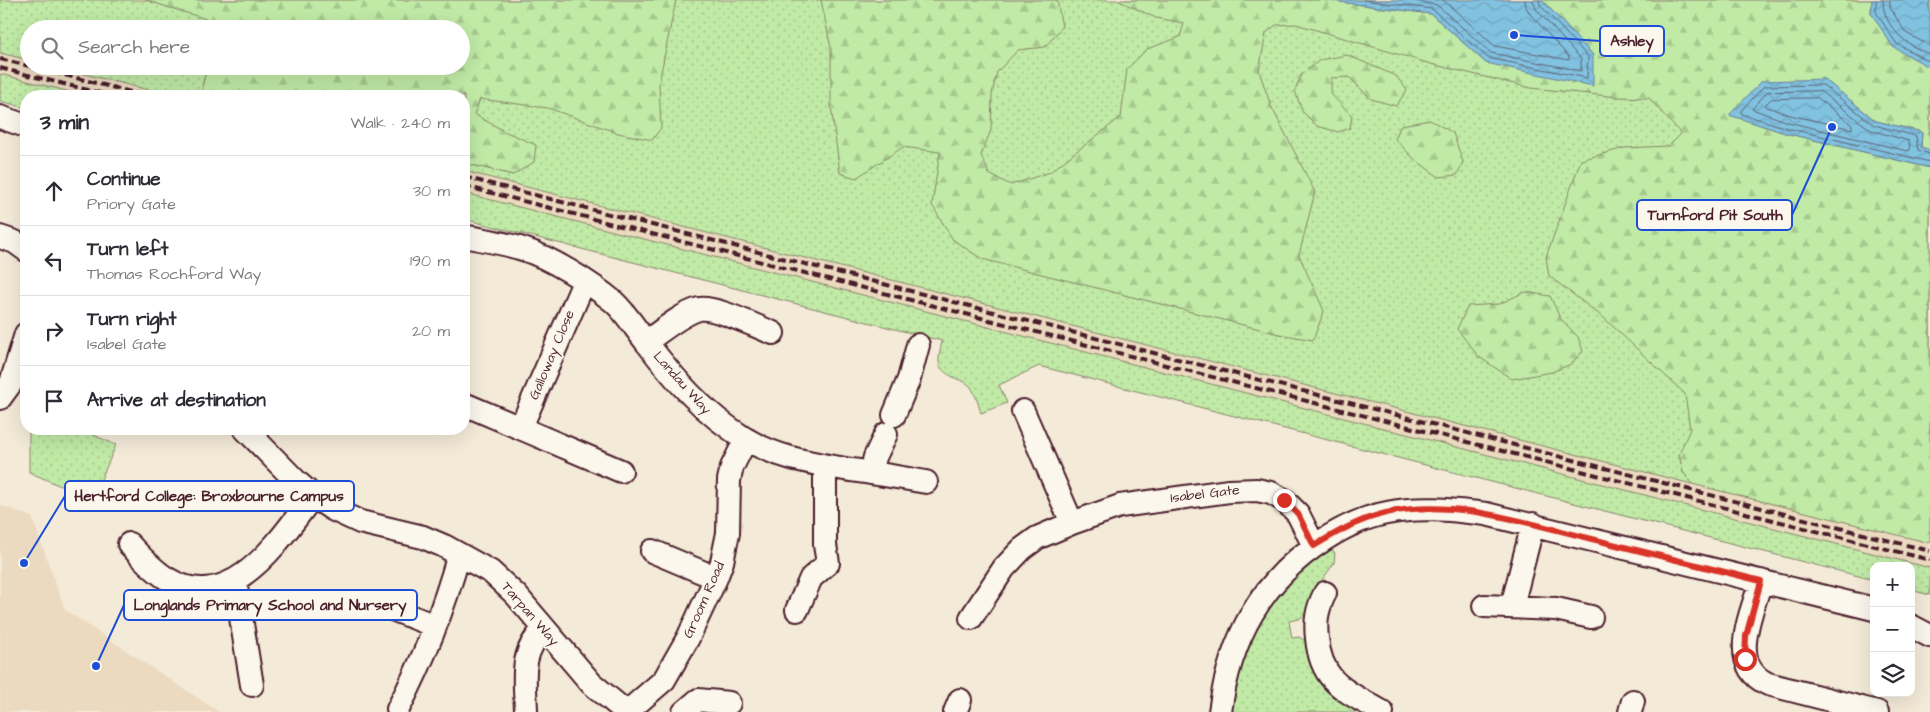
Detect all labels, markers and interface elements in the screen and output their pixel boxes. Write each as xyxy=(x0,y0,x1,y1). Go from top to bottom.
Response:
search box xyxy=(20,20,470,75)
callout: Ashley xyxy=(1600,26,1664,56)
text: Ashley xyxy=(1610,31,1654,53)
icon: search xyxy=(38,34,66,62)
text: Search here xyxy=(78,34,190,61)
text: 3 min xyxy=(40,108,89,137)
text: Walk · 240 m xyxy=(350,112,450,134)
text: Continue xyxy=(87,166,161,193)
icon: ahead xyxy=(40,177,68,205)
text: 30 m xyxy=(413,180,450,202)
text: Priory Gate xyxy=(87,193,176,215)
callout: Turnford Pit South xyxy=(1637,200,1792,230)
text: Turnford Pit South xyxy=(1646,205,1783,226)
text: Turn left xyxy=(87,236,168,263)
icon: left xyxy=(40,247,68,275)
text: 190 m xyxy=(410,250,450,272)
text: Thomas Rochford Way xyxy=(87,263,261,285)
text: Turn right xyxy=(87,306,176,333)
street label: Galloway Close xyxy=(524,307,580,403)
icon: right xyxy=(40,317,68,345)
text: 20 m xyxy=(412,320,450,342)
text: Isabel Gate xyxy=(87,333,167,355)
street label: Landau Way xyxy=(648,347,716,419)
icon: arrive xyxy=(40,387,68,415)
text: Arrive at destination xyxy=(87,387,266,414)
street label: Isabel Gate xyxy=(1169,480,1241,508)
callout: Hertford College: Broxbourne Campus xyxy=(65,481,354,511)
text: Hertford College: Broxbourne Campus xyxy=(74,486,344,509)
route end xyxy=(1273,489,1296,512)
street label: Groom Road xyxy=(678,559,730,641)
map controls xyxy=(1870,562,1915,697)
button: + xyxy=(1870,562,1915,607)
street label: Tarpan Way xyxy=(497,578,564,651)
callout: Longlands Primary School and Nursery xyxy=(124,590,417,620)
text: Longlands Primary School and Nursery xyxy=(134,595,407,618)
button: − xyxy=(1870,607,1915,652)
route start xyxy=(1734,648,1757,671)
button: layers xyxy=(1870,652,1915,697)

